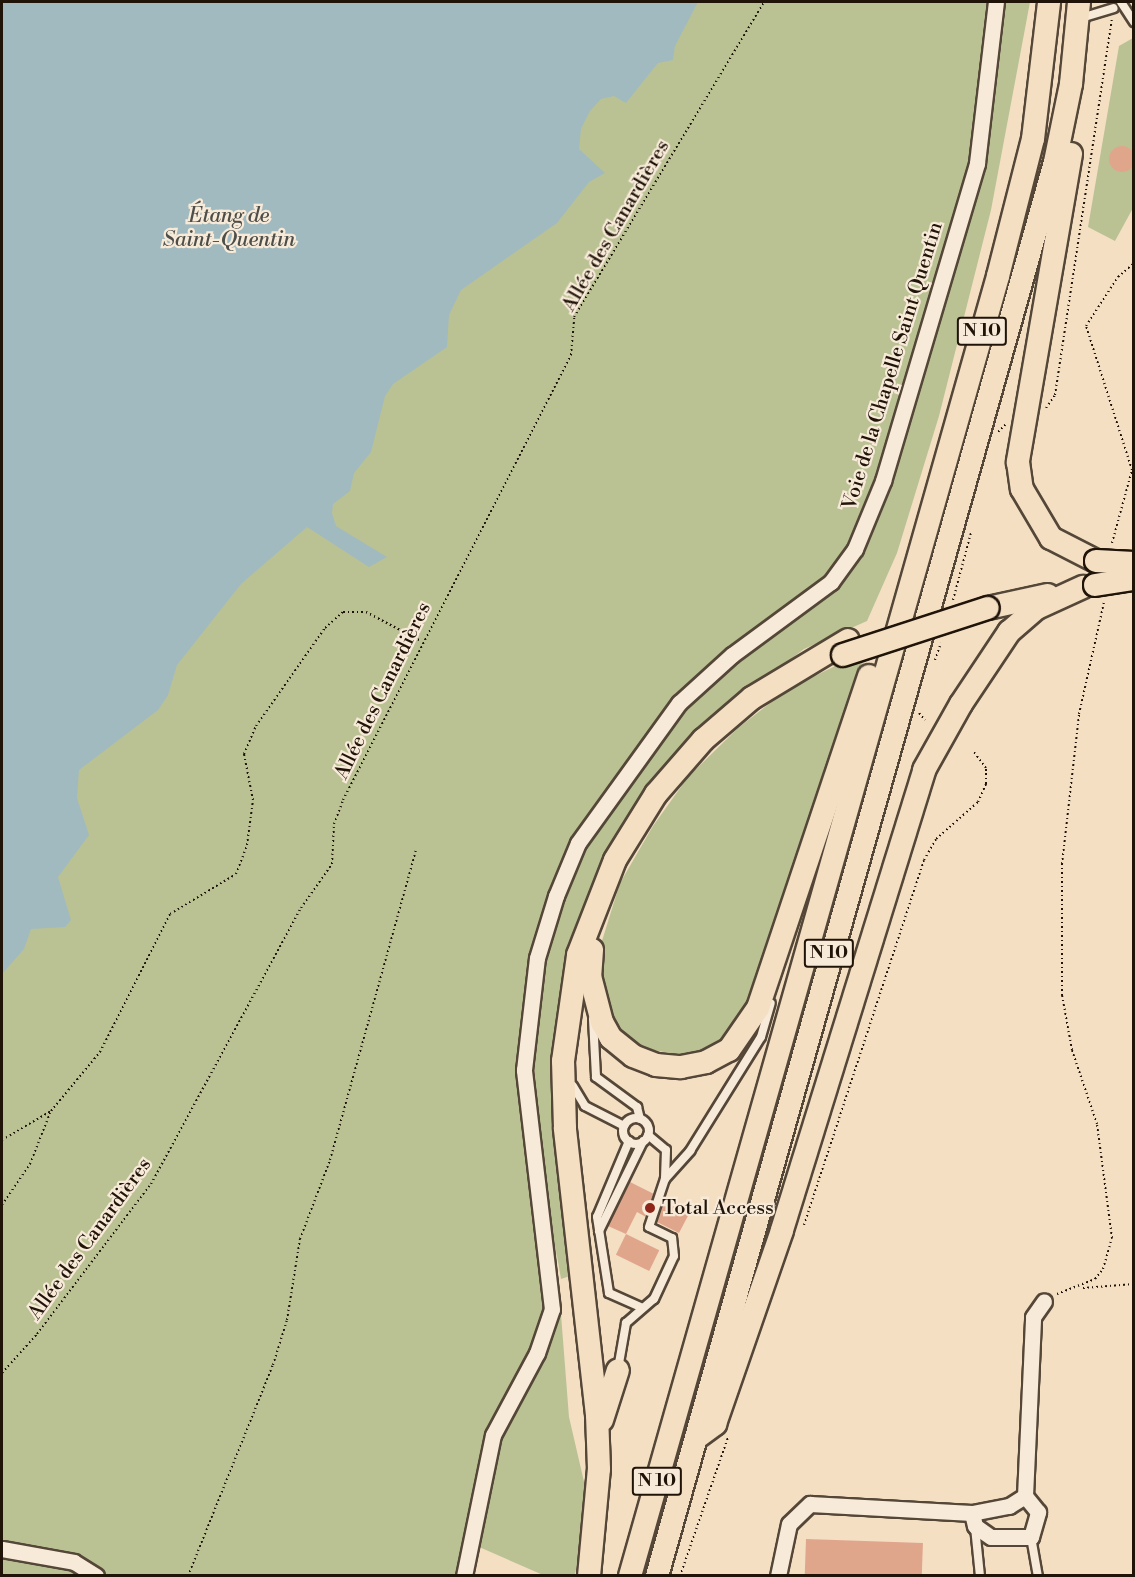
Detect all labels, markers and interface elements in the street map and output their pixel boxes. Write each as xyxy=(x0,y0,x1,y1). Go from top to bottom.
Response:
street label: Allée des Canardières xyxy=(557,136,675,316)
water label: Étang de Saint-Quentin xyxy=(163,203,295,253)
street label: Voie de la Chapelle Saint Quentin xyxy=(838,219,948,513)
road number: N 10 xyxy=(956,316,1008,346)
street label: Allée des Canardières xyxy=(330,599,436,783)
road number: N 10 xyxy=(804,938,854,968)
street label: Allée des Canardières xyxy=(23,1153,157,1325)
place label: Total Access xyxy=(662,1196,774,1220)
marker: Total Access xyxy=(643,1201,657,1215)
road number: N 10 xyxy=(632,1466,682,1496)

